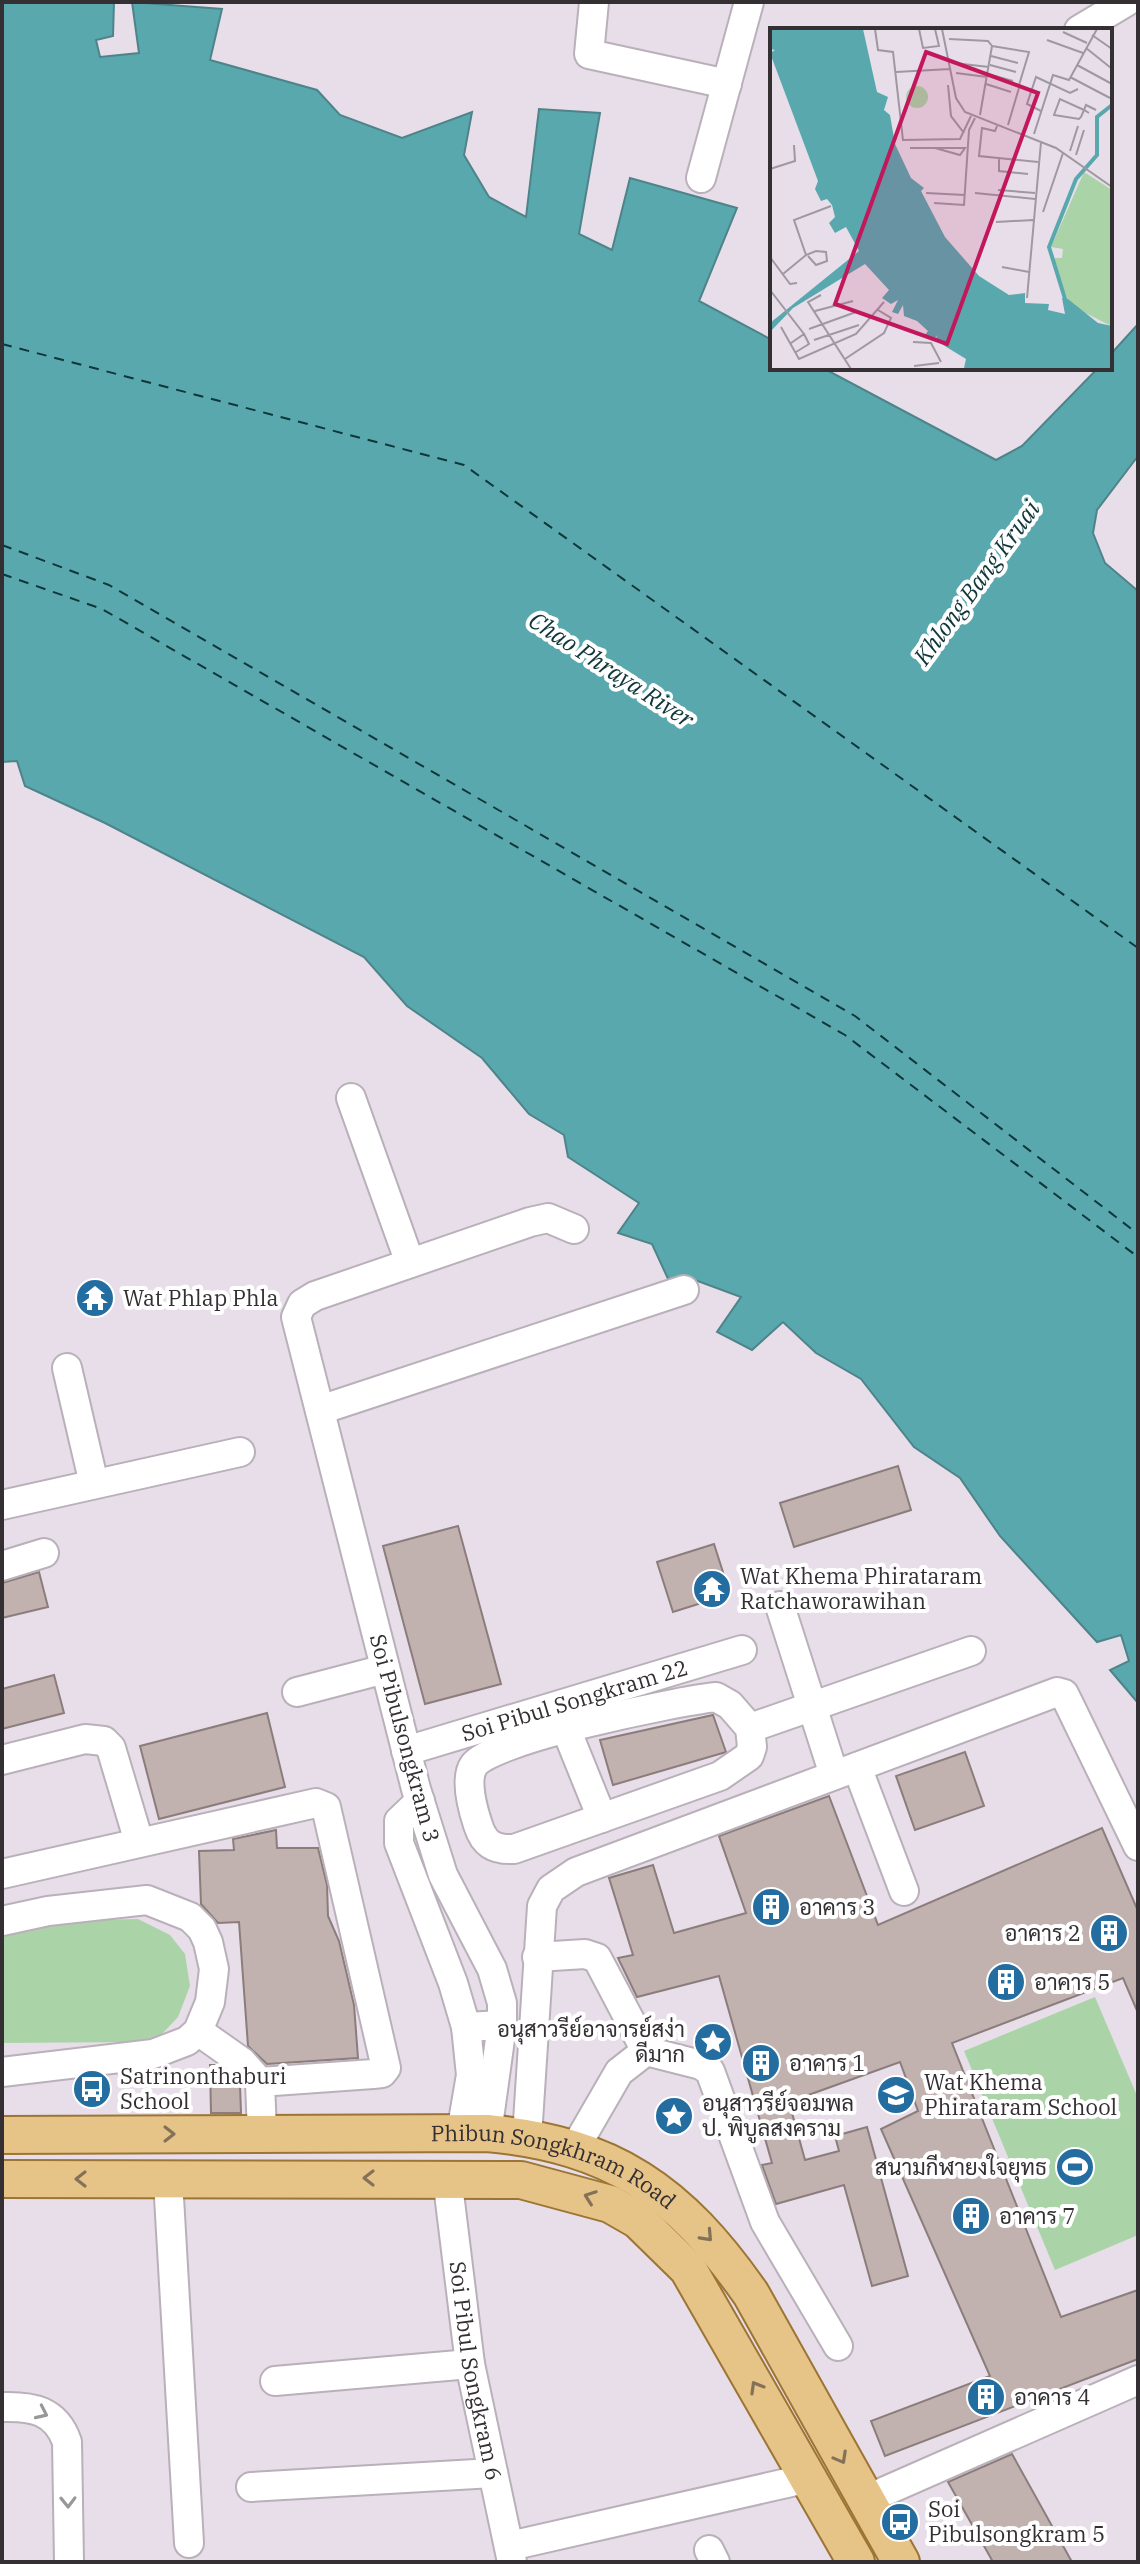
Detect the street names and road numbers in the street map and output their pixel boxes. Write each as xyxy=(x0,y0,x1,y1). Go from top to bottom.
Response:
street label: Soi Pibulsongkram 3 xyxy=(364,1631,447,1845)
street label: Soi Pibul Songkram 22 xyxy=(458,1652,691,1748)
street label: Phibun Songkhram Road xyxy=(431,2118,682,2215)
street label: Soi Pibul Songkram 6 xyxy=(443,2260,509,2483)

